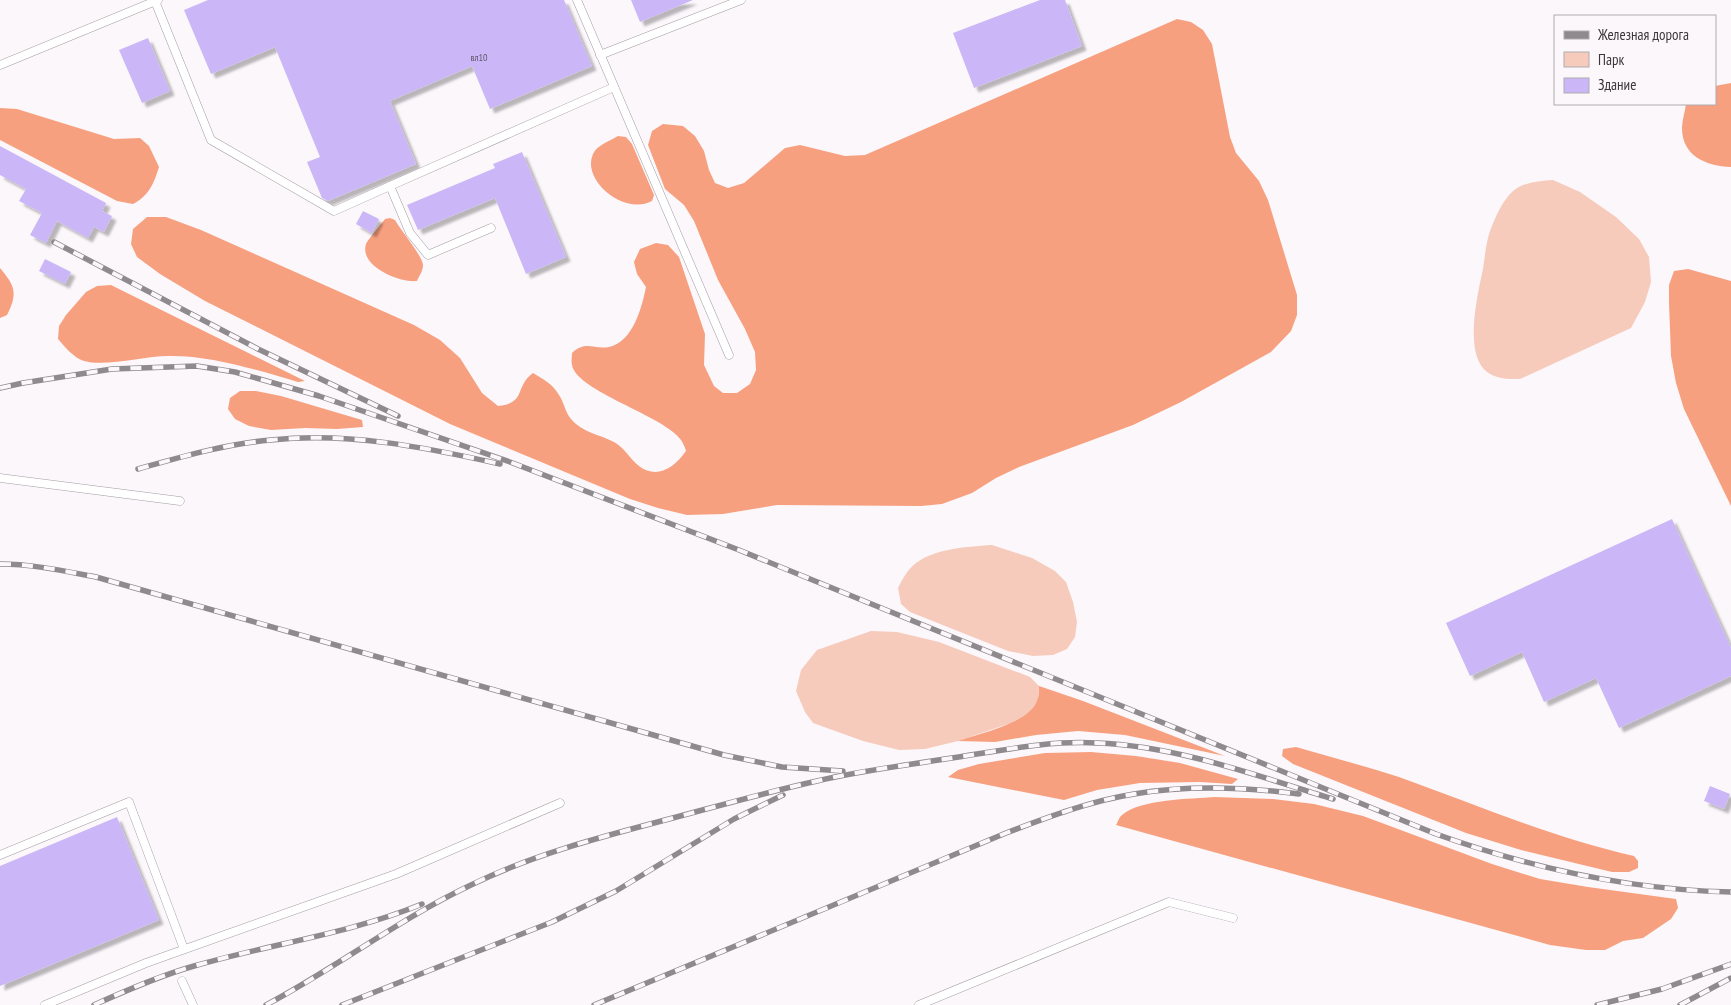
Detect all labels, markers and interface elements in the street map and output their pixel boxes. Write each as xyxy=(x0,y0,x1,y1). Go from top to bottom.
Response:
legend xyxy=(1554,15,1716,105)
text: Железная дорога xyxy=(1597,25,1689,44)
text: Парк xyxy=(1598,50,1624,69)
house number: вл10 xyxy=(470,51,488,64)
text: Здание xyxy=(1598,75,1636,94)

